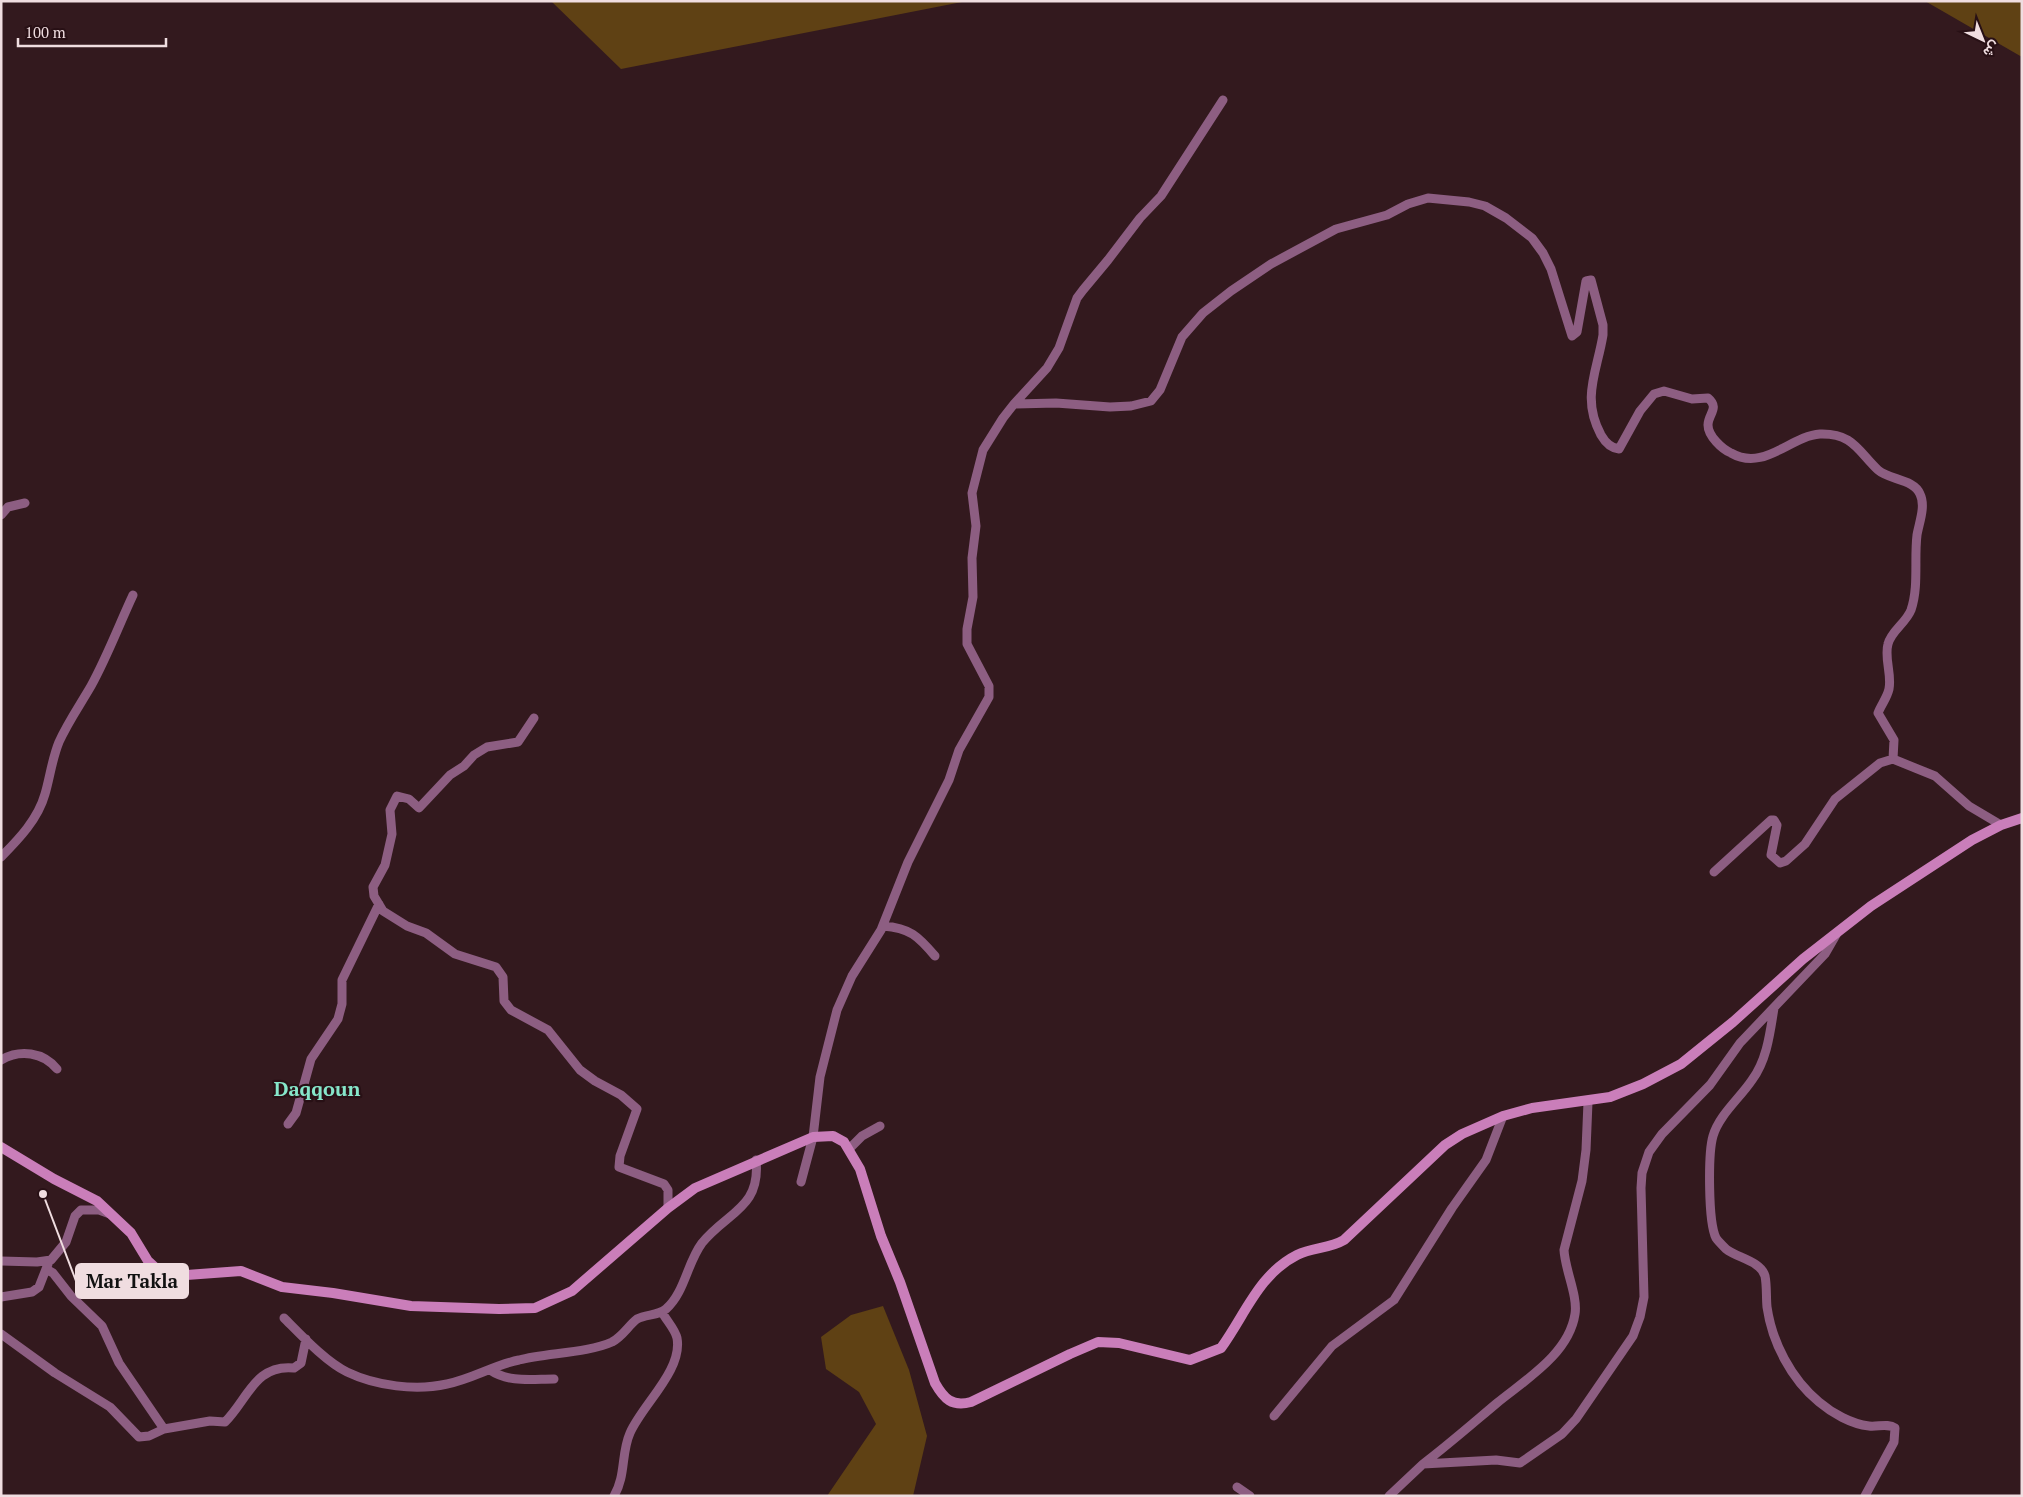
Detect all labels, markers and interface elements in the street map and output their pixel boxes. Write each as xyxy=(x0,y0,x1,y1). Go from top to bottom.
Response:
scale bar xyxy=(18,15,165,47)
north arrow xyxy=(1958,15,2008,65)
text: 100 m xyxy=(25,22,66,42)
text: ش xyxy=(1979,37,2005,63)
district label: Daqqoun xyxy=(274,1075,360,1102)
callout: Mar Takla xyxy=(76,1264,188,1298)
text: Mar Takla xyxy=(86,1268,179,1293)

